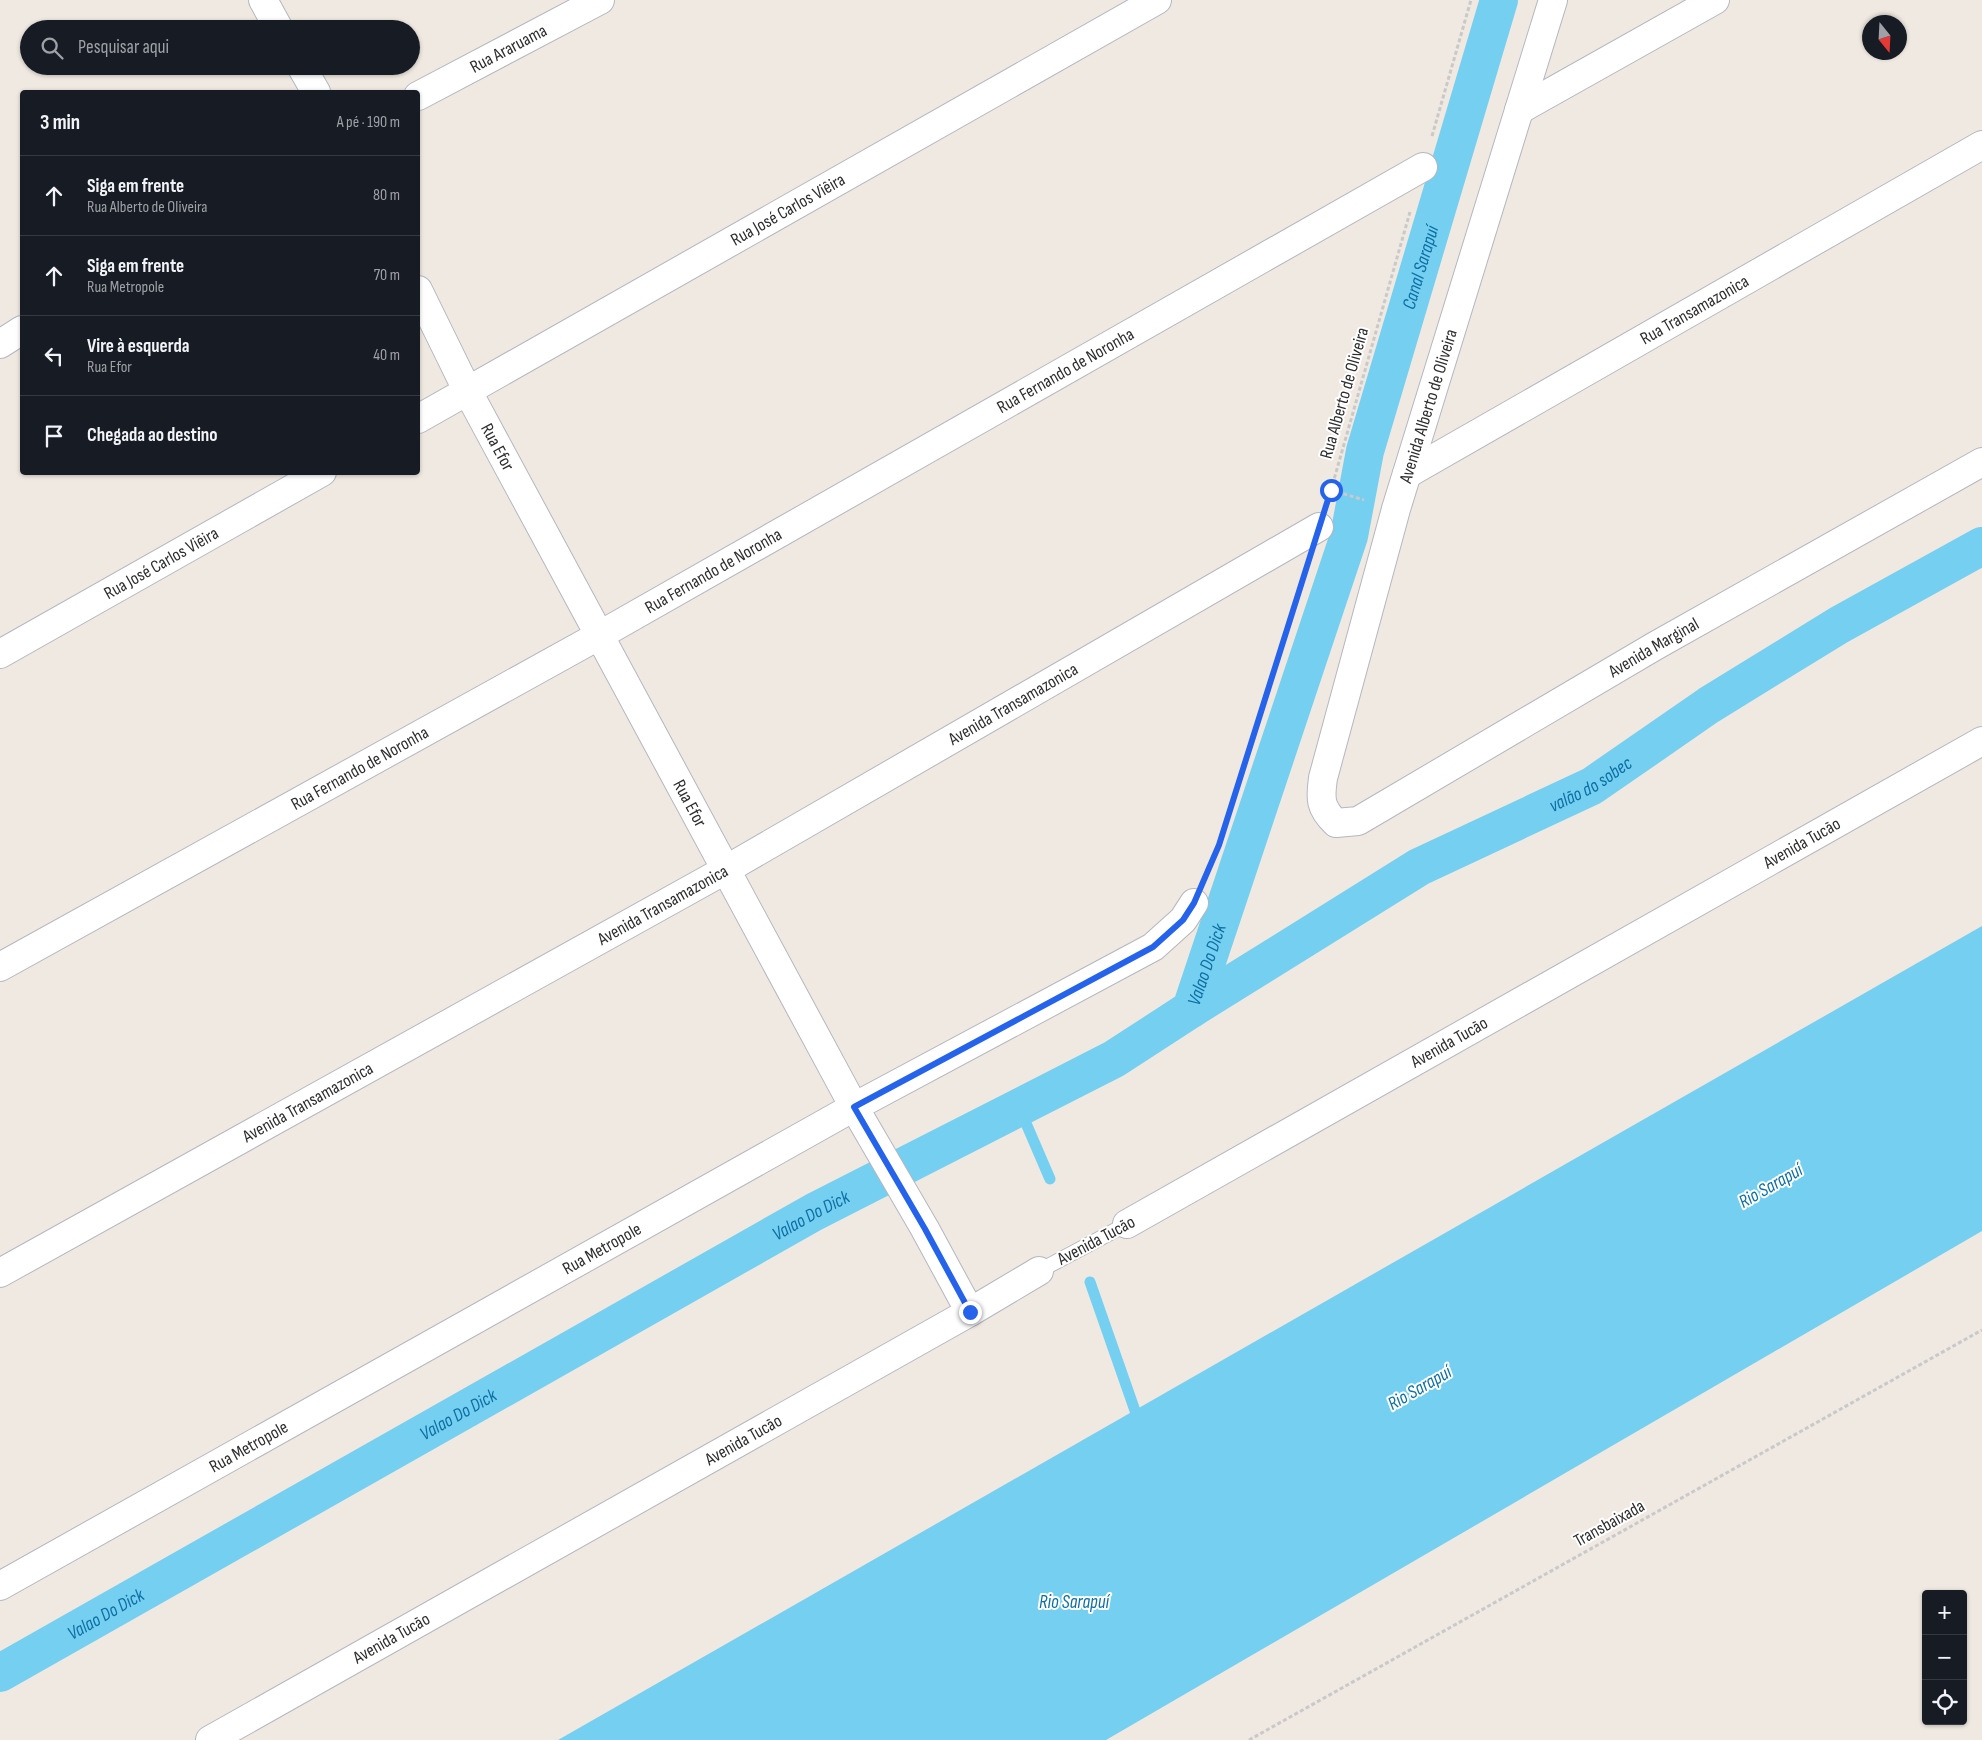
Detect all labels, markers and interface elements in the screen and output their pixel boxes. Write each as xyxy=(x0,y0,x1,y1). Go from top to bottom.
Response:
north arrow xyxy=(1862,15,1907,60)
search box xyxy=(20,20,420,75)
street label: Rua Araruama xyxy=(467,20,550,78)
icon: search xyxy=(38,34,66,62)
text: Pesquisar aqui xyxy=(78,36,169,59)
text: 3 min xyxy=(40,110,80,135)
text: A pé · 190 m xyxy=(337,113,400,132)
street label: Rua José Carlos Viêira xyxy=(727,169,849,251)
text: Siga em frente xyxy=(87,175,184,198)
icon: ahead xyxy=(40,182,68,210)
text: 80 m xyxy=(373,186,400,205)
text: Rua Alberto de Oliveira xyxy=(87,198,207,217)
water label: Canal Sarapuí xyxy=(1398,222,1445,312)
text: Siga em frente xyxy=(87,255,184,278)
icon: ahead xyxy=(40,262,68,290)
text: 70 m xyxy=(374,266,400,285)
street label: Rua Transamazonica xyxy=(1637,271,1753,349)
text: Rua Metropole xyxy=(87,278,164,297)
street label: Rua Fernando de Noronha xyxy=(993,324,1138,418)
street label: Rua Alberto de Oliveira xyxy=(1316,325,1373,461)
street label: Avenida Alberto de Oliveira xyxy=(1395,327,1462,487)
text: Vire à esquerda xyxy=(87,335,189,358)
icon: left xyxy=(40,342,68,370)
text: 40 m xyxy=(373,346,400,365)
text: Rua Efor xyxy=(87,358,132,377)
street label: Rua Efor xyxy=(476,420,519,474)
icon: arrive xyxy=(40,422,68,450)
text: Chegada ao destino xyxy=(87,424,217,447)
route start xyxy=(1320,479,1343,502)
street label: Rua José Carlos Viêira xyxy=(100,523,222,604)
street label: Rua Fernando de Noronha xyxy=(641,524,786,618)
street label: Avenida Marginal xyxy=(1604,613,1703,683)
street label: Avenida Transamazonica xyxy=(944,659,1082,750)
street label: Rua Fernando de Noronha xyxy=(287,722,432,815)
water label: valão do sobec xyxy=(1545,752,1637,818)
street label: Rua Efor xyxy=(668,776,711,831)
street label: Avenida Tucão xyxy=(1759,813,1844,874)
street label: Avenida Transamazonica xyxy=(593,861,732,950)
water label: Valao Do Dick xyxy=(1183,920,1232,1009)
street label: Avenida Tucão xyxy=(1406,1012,1492,1073)
street label: Avenida Transamazonica xyxy=(238,1058,377,1148)
water label: Rio Sarapuí xyxy=(1735,1158,1808,1214)
water label: Valao Do Dick xyxy=(768,1186,854,1246)
street label: Avenida Tucão xyxy=(1053,1211,1139,1270)
street label: Rua Metropole xyxy=(559,1218,645,1279)
route end xyxy=(959,1301,982,1324)
water label: Rio Sarapuí xyxy=(1384,1360,1457,1416)
water label: Valao Do Dick xyxy=(416,1384,502,1446)
street label: Avenida Tucão xyxy=(700,1410,786,1471)
street label: Rua Metropole xyxy=(206,1417,292,1477)
street label: Transbaixada xyxy=(1570,1495,1648,1551)
water label: Valao Do Dick xyxy=(64,1583,149,1646)
map controls xyxy=(1922,1590,1967,1725)
button: + xyxy=(1922,1590,1967,1635)
water label: Rio Sarapuí xyxy=(1039,1591,1111,1614)
street label: Avenida Tucão xyxy=(348,1608,434,1669)
button: − xyxy=(1922,1635,1967,1680)
button: locate xyxy=(1922,1680,1967,1725)

